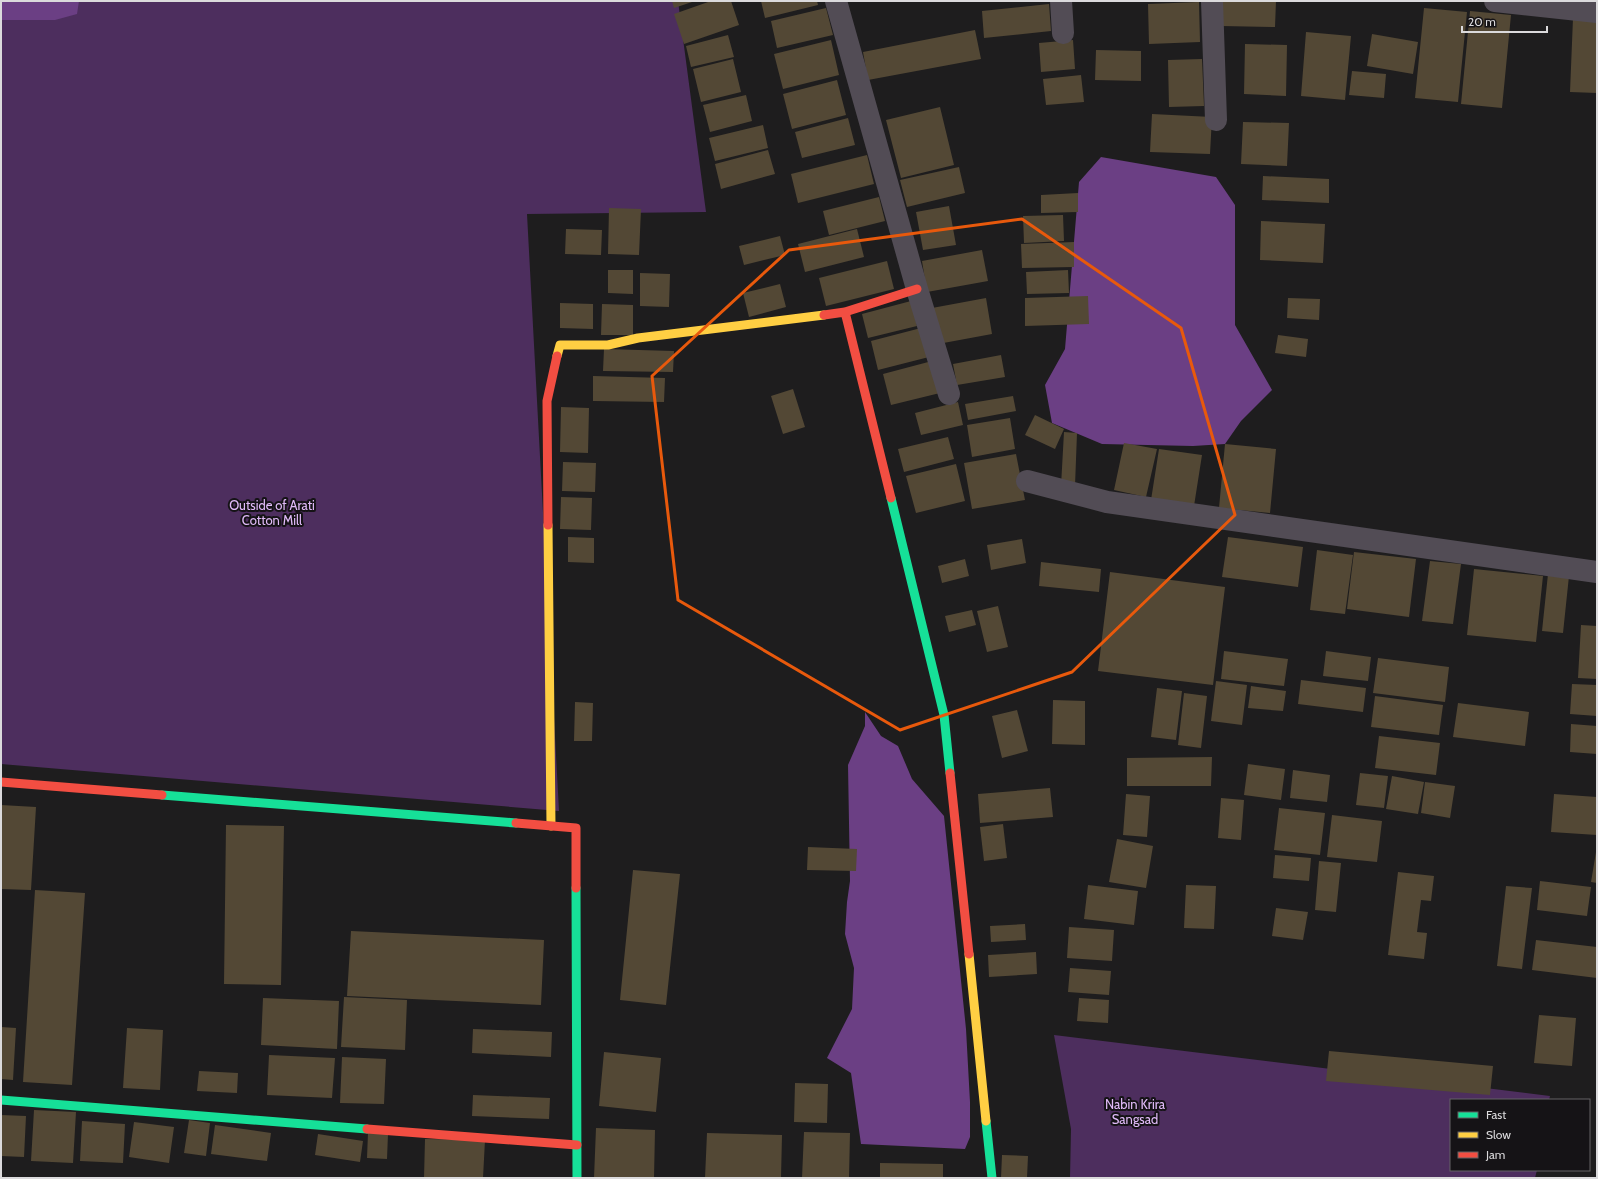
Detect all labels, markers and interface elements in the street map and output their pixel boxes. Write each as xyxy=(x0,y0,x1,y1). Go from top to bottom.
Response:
scale bar xyxy=(1462,8,1547,34)
text: 20 m xyxy=(1468,14,1496,29)
park label: Outside of Arati Cotton Mill xyxy=(229,497,315,528)
park label: Nabin Krira Sangsad xyxy=(1105,1096,1166,1127)
legend xyxy=(1450,1099,1590,1171)
text: Fast xyxy=(1486,1107,1506,1122)
text: Slow xyxy=(1486,1127,1511,1142)
text: Jam xyxy=(1485,1147,1505,1162)

